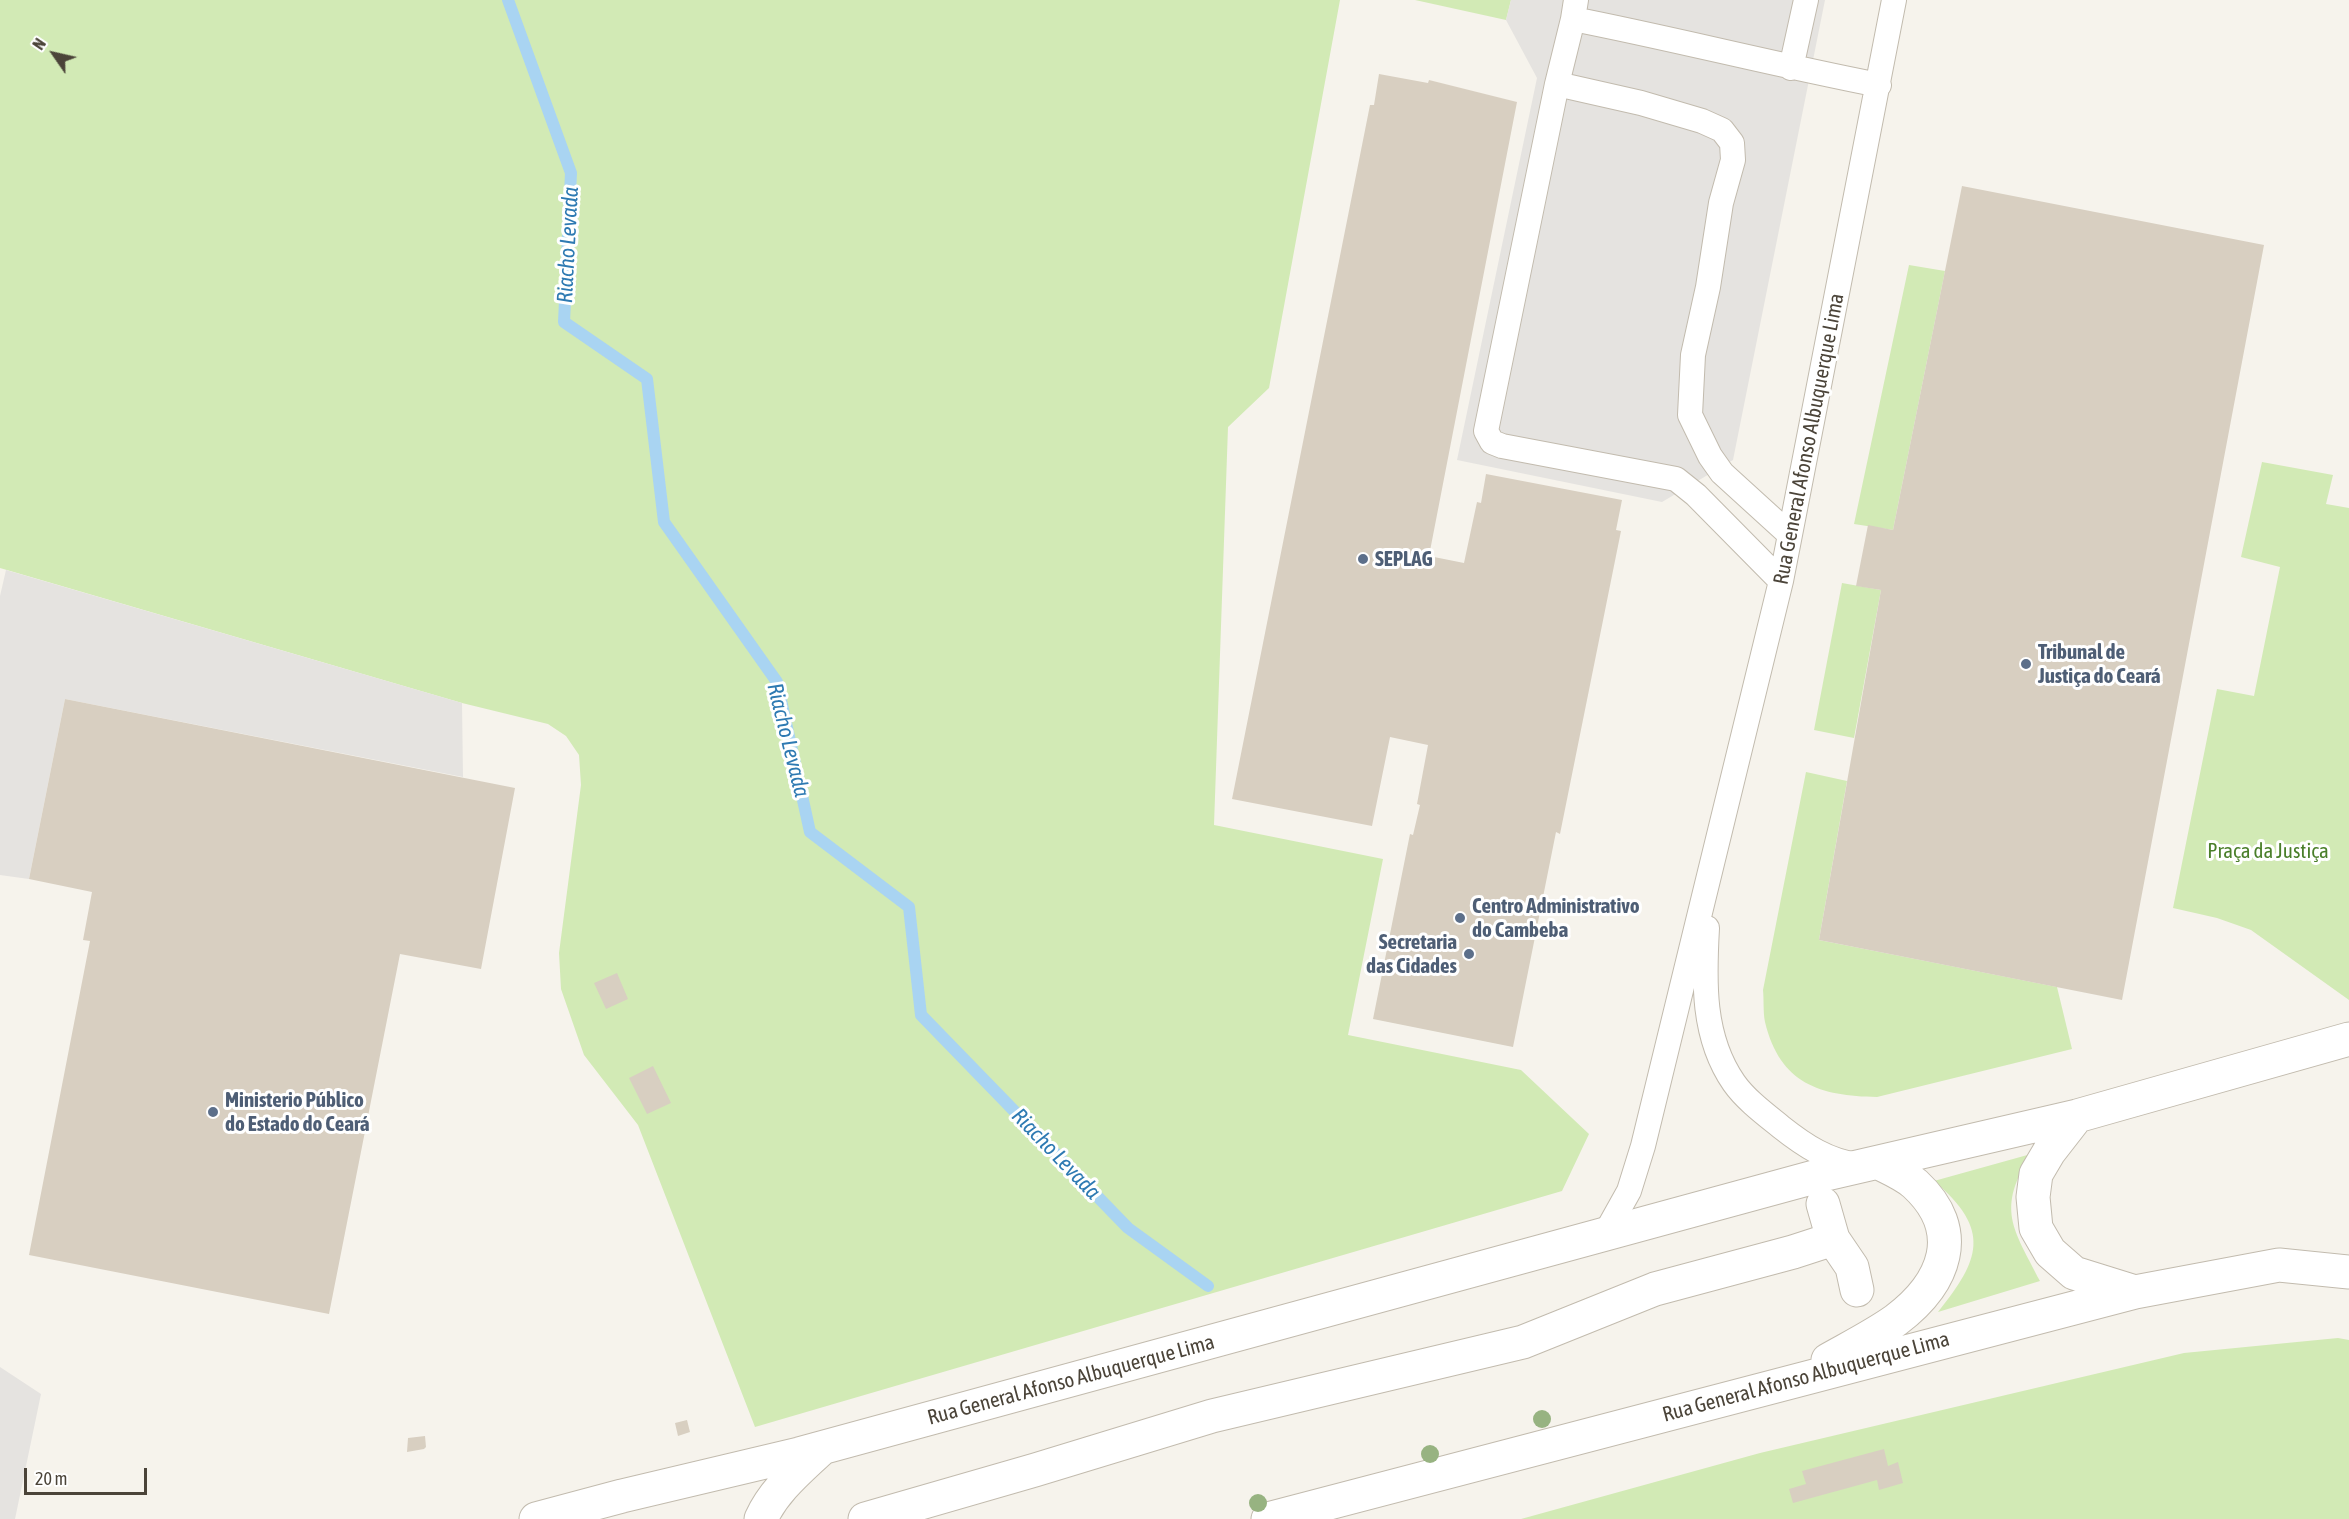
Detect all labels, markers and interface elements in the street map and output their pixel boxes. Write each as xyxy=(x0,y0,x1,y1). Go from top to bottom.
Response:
north arrow xyxy=(24,24,84,84)
text: N xyxy=(29,35,49,53)
water label: Riacho Levada xyxy=(552,186,584,304)
street label: Rua General Afonso Albuquerque Lima xyxy=(1768,291,1850,587)
place label: SEPLAG xyxy=(1375,546,1433,572)
marker: SEPLAG xyxy=(1356,552,1370,566)
place label: Tribunal de Justiça do Ceará xyxy=(2038,639,2161,689)
marker: Tribunal de Justiça do Ceará xyxy=(2019,657,2033,671)
water label: Riacho Levada xyxy=(761,680,815,800)
park label: Praça da Justiça xyxy=(2207,838,2329,864)
place label: Centro Administrativo do Cambeba xyxy=(1472,893,1640,943)
marker: Centro Administrativo do Cambeba xyxy=(1453,911,1467,925)
place label: Secretaria das Cidades xyxy=(1366,929,1457,979)
marker: Secretaria das Cidades xyxy=(1462,947,1476,961)
place label: Ministerio Público do Estado do Ceará xyxy=(225,1087,370,1137)
water label: Riacho Levada xyxy=(1006,1103,1106,1205)
marker: Ministerio Público do Estado do Ceará xyxy=(206,1105,220,1119)
street label: Rua General Afonso Albuquerque Lima xyxy=(1660,1327,1952,1427)
street label: Rua General Afonso Albuquerque Lima xyxy=(925,1330,1217,1430)
scale bar xyxy=(27,1456,150,1494)
text: 20 m xyxy=(35,1468,67,1489)

